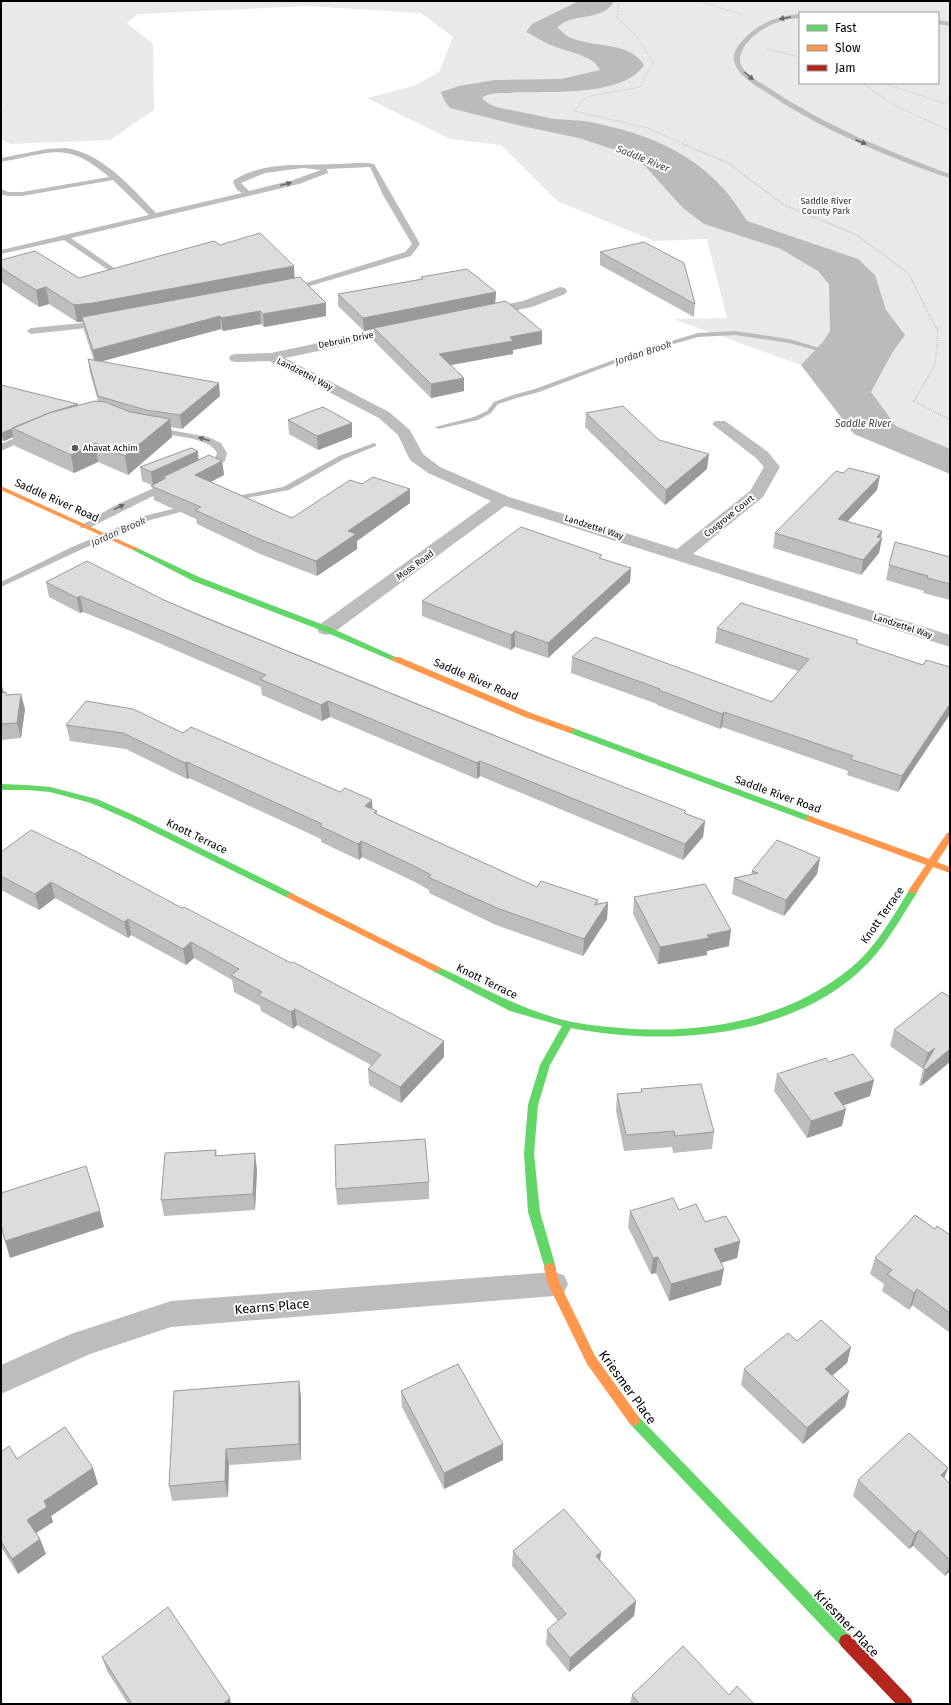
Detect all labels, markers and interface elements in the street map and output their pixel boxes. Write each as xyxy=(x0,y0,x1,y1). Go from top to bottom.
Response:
legend xyxy=(799,12,939,84)
one-way arrow xyxy=(779,15,792,21)
text: Fast xyxy=(835,21,857,35)
text: Slow xyxy=(835,41,861,55)
text: Jam xyxy=(835,61,855,75)
one-way arrow xyxy=(744,72,755,81)
one-way arrow xyxy=(856,139,867,145)
water label: Saddle River xyxy=(613,143,672,175)
one-way arrow xyxy=(279,181,292,187)
park label: Saddle River County Park xyxy=(800,196,852,216)
street label: Debruin Drive xyxy=(318,330,375,350)
water label: Jordan Brook xyxy=(613,338,674,368)
street label: Landzettel Way xyxy=(275,356,335,393)
water label: Saddle River xyxy=(834,418,892,430)
one-way arrow xyxy=(197,436,210,442)
marker: Ahavat Achim xyxy=(70,443,80,453)
place label: Ahavat Achim xyxy=(83,443,138,453)
street label: Saddle River Road xyxy=(13,476,101,525)
street label: Cosgrove Court xyxy=(702,492,757,539)
one-way arrow xyxy=(113,504,125,510)
street label: Landzettel Way xyxy=(563,513,625,541)
water label: Jordan Brook xyxy=(88,514,148,550)
street label: Moss Road xyxy=(394,548,436,582)
street label: Landzettel Way xyxy=(872,612,934,640)
street label: Saddle River Road xyxy=(431,656,520,703)
street label: Saddle River Road xyxy=(733,773,823,816)
street label: Knott Terrace xyxy=(164,816,229,857)
street label: Knott Terrace xyxy=(858,884,907,946)
street label: Knott Terrace xyxy=(454,961,519,1002)
street label: Kearns Place xyxy=(234,1296,310,1317)
street label: Kriesmer Place xyxy=(596,1348,659,1427)
street label: Kriesmer Place xyxy=(811,1587,882,1660)

